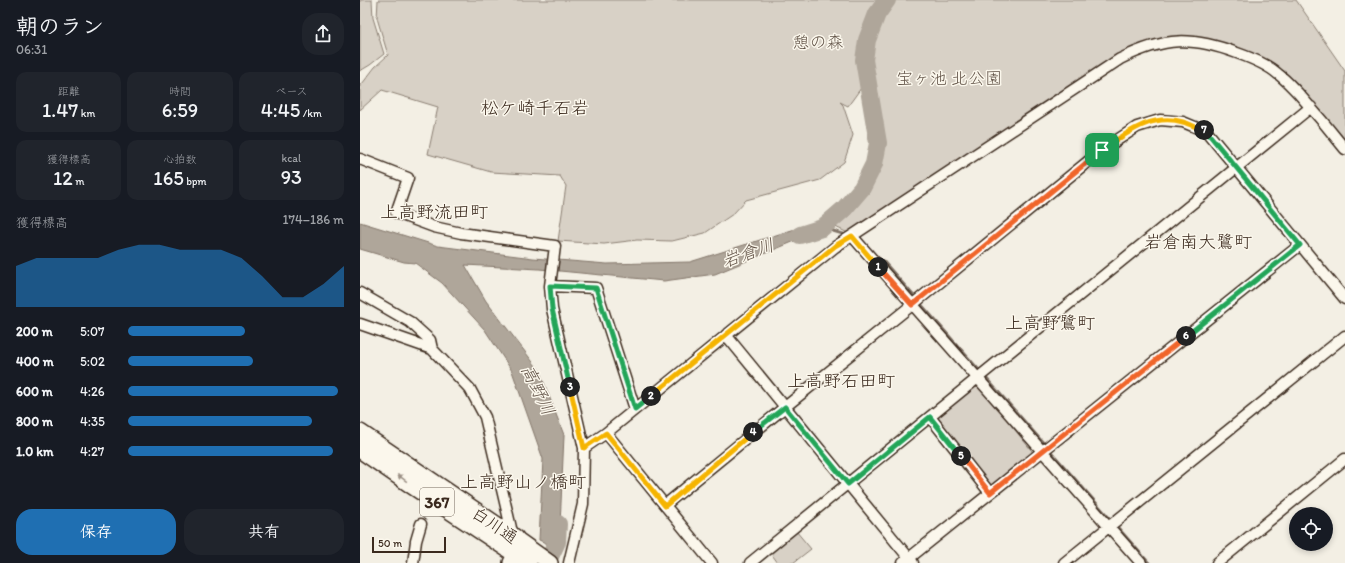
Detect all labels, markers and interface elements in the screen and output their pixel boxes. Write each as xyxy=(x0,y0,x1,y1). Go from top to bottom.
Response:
text: 朝のラン xyxy=(16,13,104,40)
button: share xyxy=(302,13,344,55)
park label: 憩の森 xyxy=(793,32,844,52)
text: 06:31 xyxy=(16,42,47,57)
park label: 宝ヶ池 北公園 xyxy=(896,68,1002,88)
text: 距離 xyxy=(58,85,80,98)
text: 時間 xyxy=(169,85,191,98)
text: ペース xyxy=(275,85,308,98)
district label: 松ケ崎千石岩 xyxy=(481,97,589,119)
text: 1.47 xyxy=(42,98,78,122)
text: 6:59 xyxy=(162,98,198,122)
text: 4:45 xyxy=(261,98,300,122)
text: km xyxy=(78,107,95,120)
text: /km xyxy=(300,107,322,120)
pin: 7 xyxy=(1194,120,1214,140)
text: 7 xyxy=(1201,123,1207,136)
pin xyxy=(1085,133,1119,167)
icon: arrive xyxy=(1091,139,1113,161)
text: kcal xyxy=(282,152,301,165)
text: 獲得標高 xyxy=(47,153,91,166)
text: 心拍数 xyxy=(163,153,196,166)
text: 93 xyxy=(281,165,302,189)
text: 12 xyxy=(53,166,73,190)
text: 165 xyxy=(153,166,184,190)
text: m xyxy=(73,175,84,188)
text: bpm xyxy=(184,175,207,188)
district label: 上高野流田町 xyxy=(380,201,488,223)
text: 174–186 m xyxy=(283,212,344,227)
text: 獲得標高 xyxy=(16,215,68,230)
district label: 岩倉南大鷺町 xyxy=(1144,231,1252,253)
water label: 岩倉川 xyxy=(719,234,777,272)
pin: 1 xyxy=(868,257,888,277)
text: 1 xyxy=(875,260,881,273)
district label: 上高野鷺町 xyxy=(1005,312,1095,334)
text: 200 m xyxy=(16,324,53,339)
text: 5:07 xyxy=(80,324,104,339)
pin: 6 xyxy=(1176,326,1196,346)
text: 6 xyxy=(1183,329,1189,342)
text: 400 m xyxy=(16,354,54,369)
text: 5:02 xyxy=(80,354,105,369)
water label: 高野川 xyxy=(516,361,560,419)
district label: 上高野石田町 xyxy=(787,370,895,392)
pin: 3 xyxy=(560,377,580,397)
text: 3 xyxy=(567,380,573,393)
text: 600 m xyxy=(16,384,53,399)
text: 4:26 xyxy=(80,384,105,399)
pin: 2 xyxy=(641,386,661,406)
text: 2 xyxy=(648,389,654,402)
text: 800 m xyxy=(16,414,53,429)
text: 4:35 xyxy=(80,414,105,429)
pin: 4 xyxy=(743,422,763,442)
text: 4 xyxy=(750,425,756,438)
text: 1.0 km xyxy=(16,444,53,459)
text: 4:27 xyxy=(80,444,104,459)
pin: 5 xyxy=(951,446,971,466)
text: 5 xyxy=(958,449,964,462)
district label: 上高野山ノ橋町 xyxy=(460,471,586,493)
one-way arrow xyxy=(396,473,407,482)
road number: 367 xyxy=(420,488,454,516)
street label: 白川通 xyxy=(468,502,522,548)
map controls xyxy=(1289,507,1333,551)
button: locate xyxy=(1289,507,1333,551)
button: 保存 xyxy=(16,509,176,555)
button: 共有 xyxy=(184,509,344,555)
scale bar xyxy=(372,535,446,554)
text: 50 m xyxy=(378,537,402,550)

